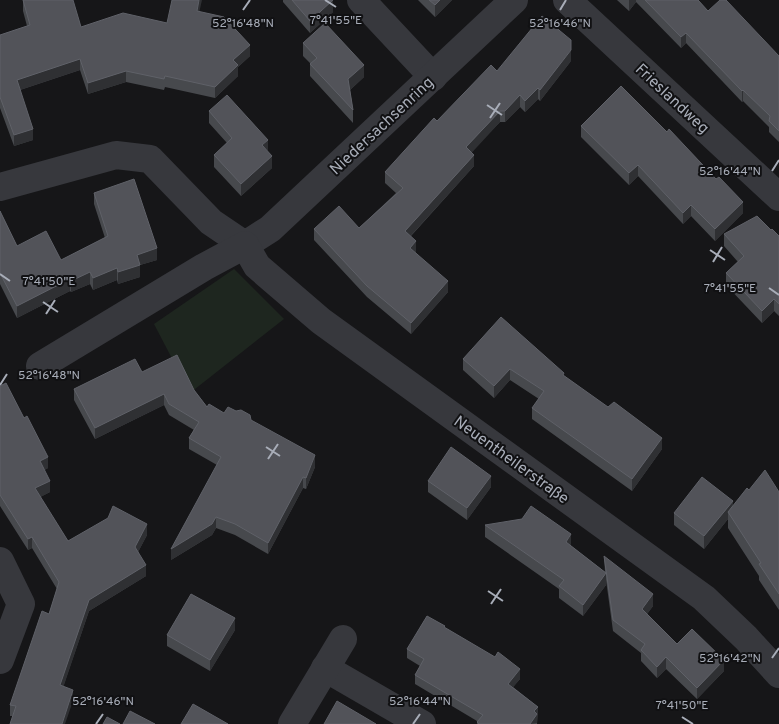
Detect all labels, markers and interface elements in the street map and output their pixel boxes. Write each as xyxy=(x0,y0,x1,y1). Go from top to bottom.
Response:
text: 7°41'55"E xyxy=(310,13,362,29)
text: 52°16'48"N xyxy=(212,16,274,32)
text: 52°16'46"N xyxy=(529,16,591,32)
street label: Frieslandweg xyxy=(630,60,713,139)
street label: Niedersachsenring xyxy=(326,73,439,180)
text: 52°16'44"N xyxy=(699,164,761,180)
text: 7°41'50"E xyxy=(23,274,75,290)
text: 7°41'55"E xyxy=(704,281,756,297)
text: 52°16'48"N xyxy=(18,368,80,384)
street label: Neuentheilerstraße xyxy=(449,412,572,509)
text: 52°16'42"N xyxy=(699,651,761,667)
text: 52°16'46"N xyxy=(72,694,134,710)
text: 52°16'44"N xyxy=(389,694,451,710)
text: 7°41'50"E xyxy=(656,698,708,714)

